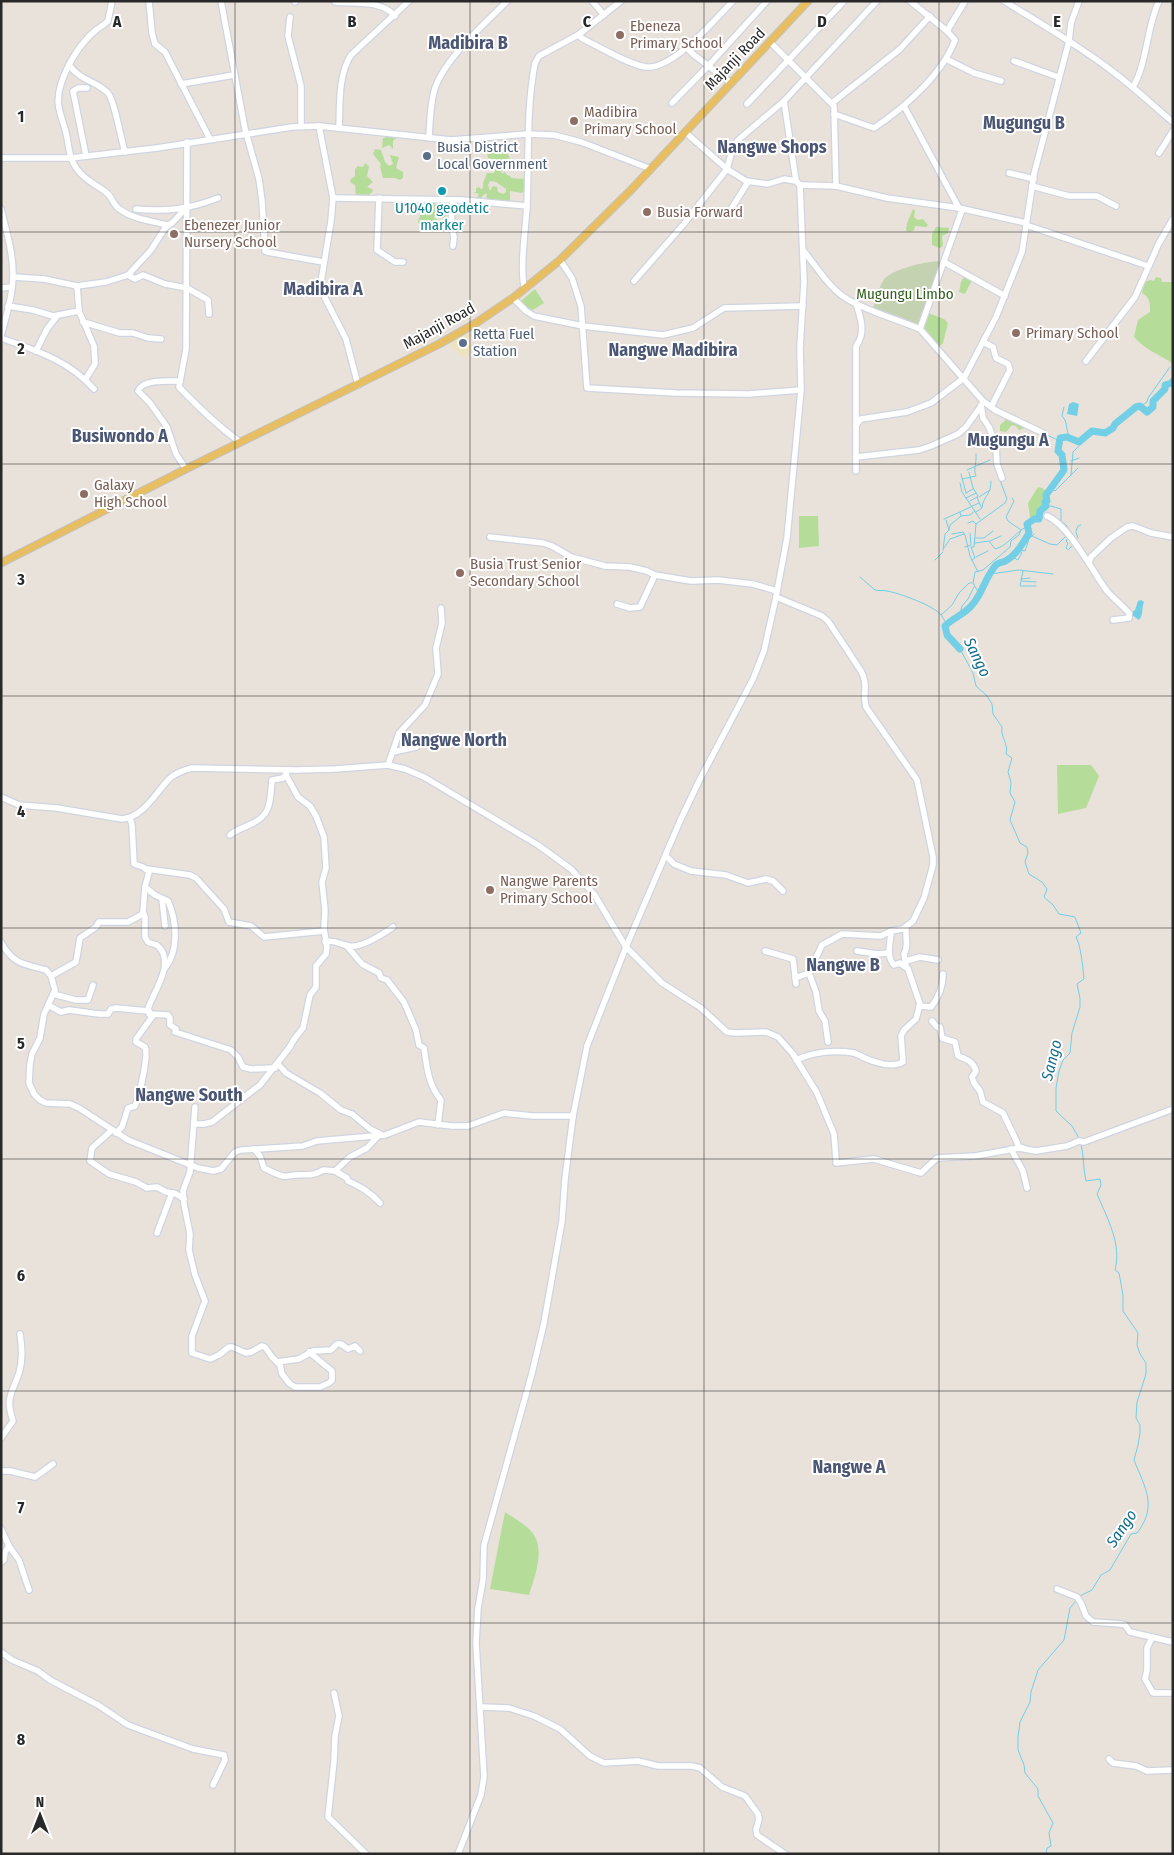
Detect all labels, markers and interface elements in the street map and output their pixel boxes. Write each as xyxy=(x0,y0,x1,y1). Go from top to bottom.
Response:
text: A xyxy=(112,12,122,31)
text: B xyxy=(348,12,357,31)
text: C xyxy=(583,12,592,31)
text: D xyxy=(817,12,827,31)
text: E xyxy=(1053,12,1061,31)
place label: Ebeneza Primary School xyxy=(630,17,722,52)
street label: Majanji Road xyxy=(701,24,769,94)
marker: Ebeneza Primary School xyxy=(614,29,626,41)
district label: Madibira B xyxy=(428,32,508,54)
place label: Madibira Primary School xyxy=(584,103,676,138)
text: 1 xyxy=(18,107,24,126)
district label: Mugungu B xyxy=(983,112,1065,134)
marker: Madibira Primary School xyxy=(568,115,580,127)
district label: Nangwe Shops xyxy=(717,136,827,158)
place label: Busia District Local Government xyxy=(437,138,548,173)
marker: Busia District Local Government xyxy=(421,150,433,162)
marker: U1040 geodetic marker xyxy=(436,185,448,197)
place label: U1040 geodetic marker xyxy=(395,199,489,234)
place label: Busia Forward xyxy=(657,203,743,221)
marker: Busia Forward xyxy=(641,206,653,218)
place label: Ebenezer Junior Nursery School xyxy=(184,216,281,251)
marker: Ebenezer Junior Nursery School xyxy=(168,228,180,240)
district label: Madibira A xyxy=(283,278,363,300)
park label: Mugungu Limbo xyxy=(856,285,954,303)
street label: Majanji Road xyxy=(400,299,478,353)
place label: Primary School xyxy=(1026,324,1118,342)
place label: Retta Fuel Station xyxy=(473,325,534,360)
marker: Primary School xyxy=(1010,327,1022,339)
marker: Retta Fuel Station xyxy=(457,337,469,349)
text: 2 xyxy=(16,339,25,358)
district label: Nangwe Madibira xyxy=(608,339,738,361)
district label: Busiwondo A xyxy=(72,425,168,447)
district label: Mugungu A xyxy=(967,429,1049,451)
place label: Galaxy High School xyxy=(94,476,167,511)
marker: Galaxy High School xyxy=(78,488,90,500)
place label: Busia Trust Senior Secondary School xyxy=(470,555,582,590)
marker: Busia Trust Senior Secondary School xyxy=(454,567,466,579)
text: 3 xyxy=(16,570,25,589)
water label: Sango xyxy=(960,634,995,680)
district label: Nangwe North xyxy=(401,729,507,751)
text: 4 xyxy=(17,802,25,821)
place label: Nangwe Parents Primary School xyxy=(500,872,598,907)
marker: Nangwe Parents Primary School xyxy=(484,884,496,896)
district label: Nangwe B xyxy=(806,954,880,976)
text: 5 xyxy=(17,1034,25,1053)
water label: Sango xyxy=(1037,1038,1066,1083)
district label: Nangwe South xyxy=(135,1084,243,1106)
text: 6 xyxy=(17,1266,25,1285)
district label: Nangwe A xyxy=(812,1456,886,1478)
text: 7 xyxy=(18,1498,25,1517)
water label: Sango xyxy=(1101,1506,1141,1552)
text: 8 xyxy=(17,1730,26,1749)
north arrow xyxy=(15,1790,65,1840)
text: N xyxy=(36,1794,44,1811)

